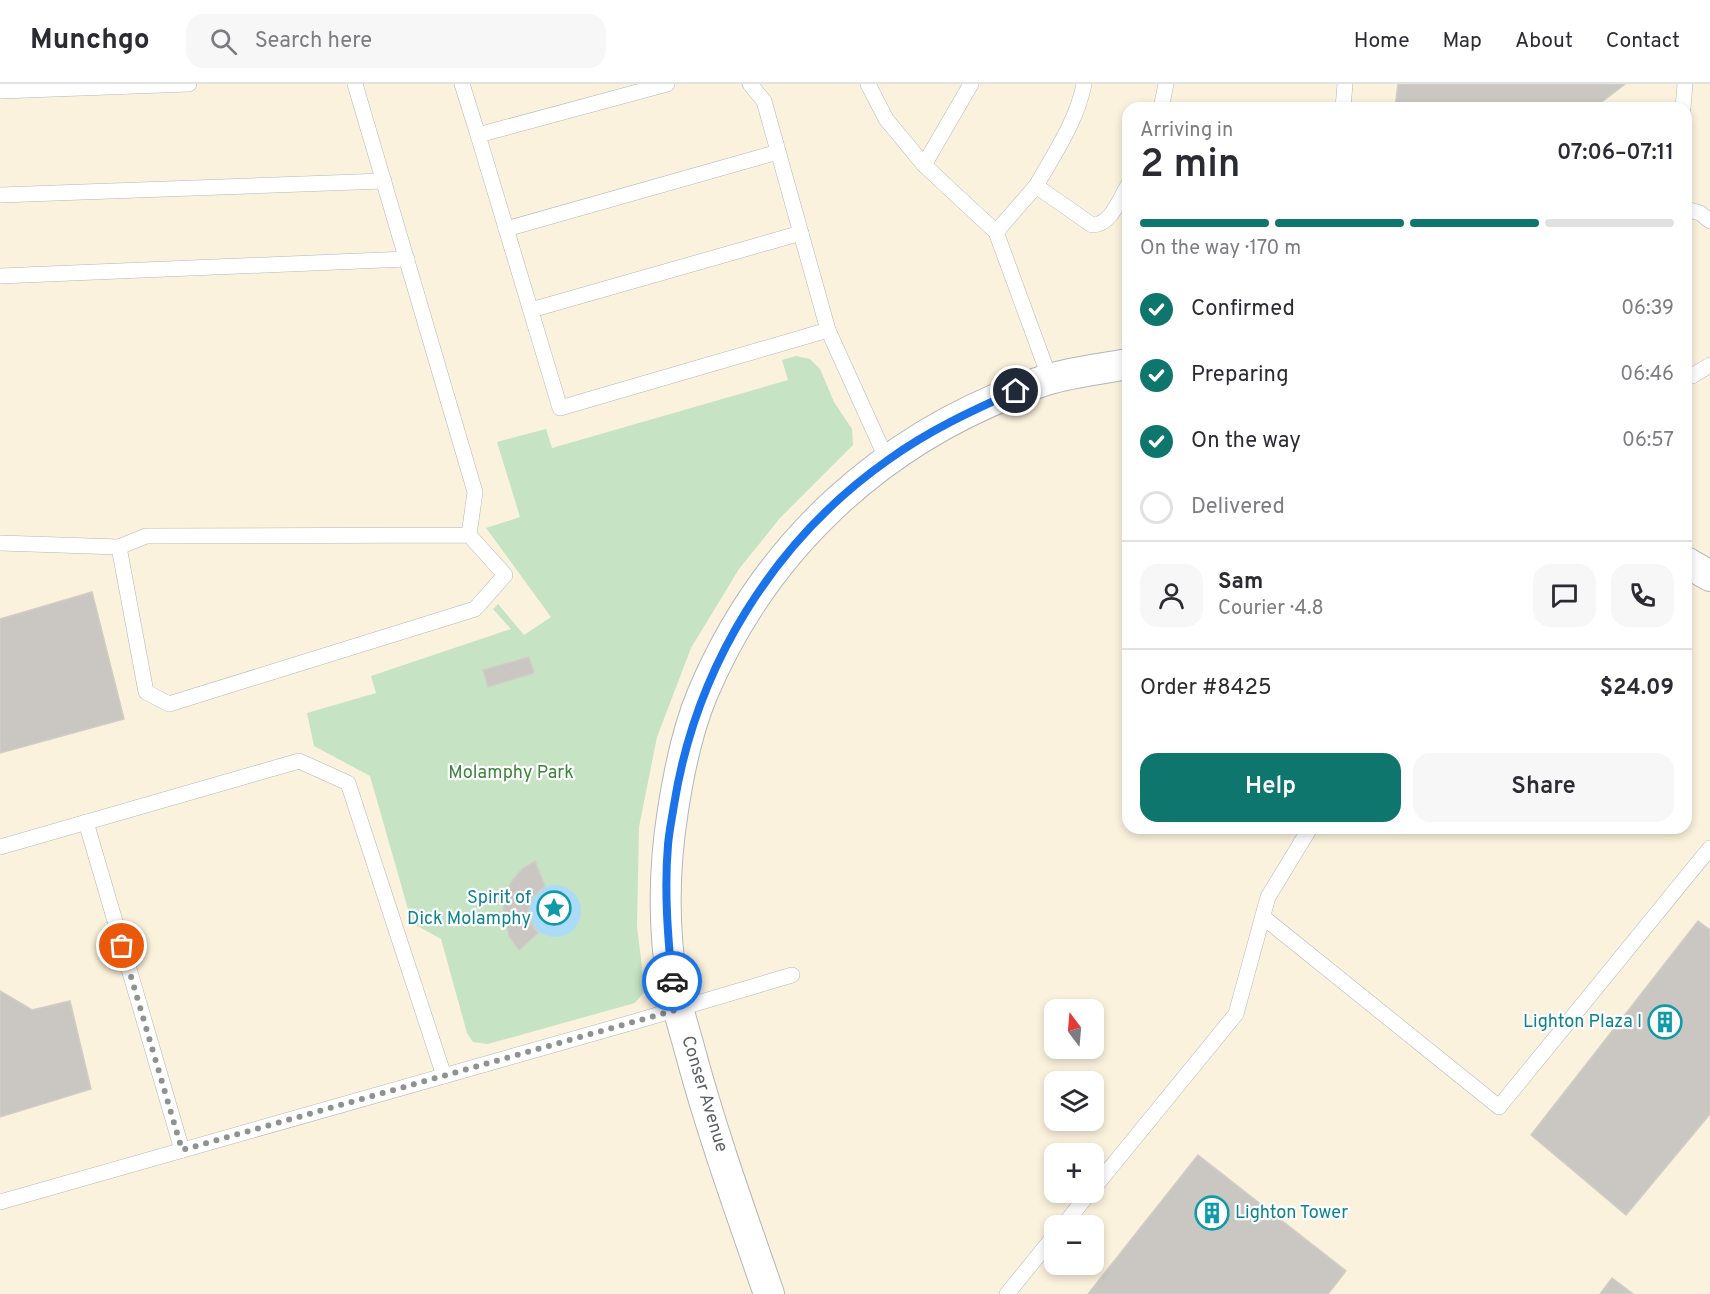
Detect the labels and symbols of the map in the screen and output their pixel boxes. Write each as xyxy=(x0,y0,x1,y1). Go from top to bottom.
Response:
pin xyxy=(990,365,1041,416)
park label: Molamphy Park xyxy=(448,762,574,785)
place label: Spirit of Dick Molamphy xyxy=(407,887,531,931)
place icon: Spirit of Dick Molamphy xyxy=(536,890,572,926)
pin xyxy=(96,920,147,971)
courier xyxy=(642,951,702,1011)
north arrow xyxy=(1044,999,1104,1059)
building icon: Lighton Plaza I xyxy=(1647,1004,1683,1040)
place label: Lighton Plaza I xyxy=(1523,1011,1642,1034)
street label: Conser Avenue xyxy=(675,1033,733,1155)
building icon: Lighton Tower xyxy=(1194,1195,1230,1231)
place label: Lighton Tower xyxy=(1235,1202,1348,1225)

